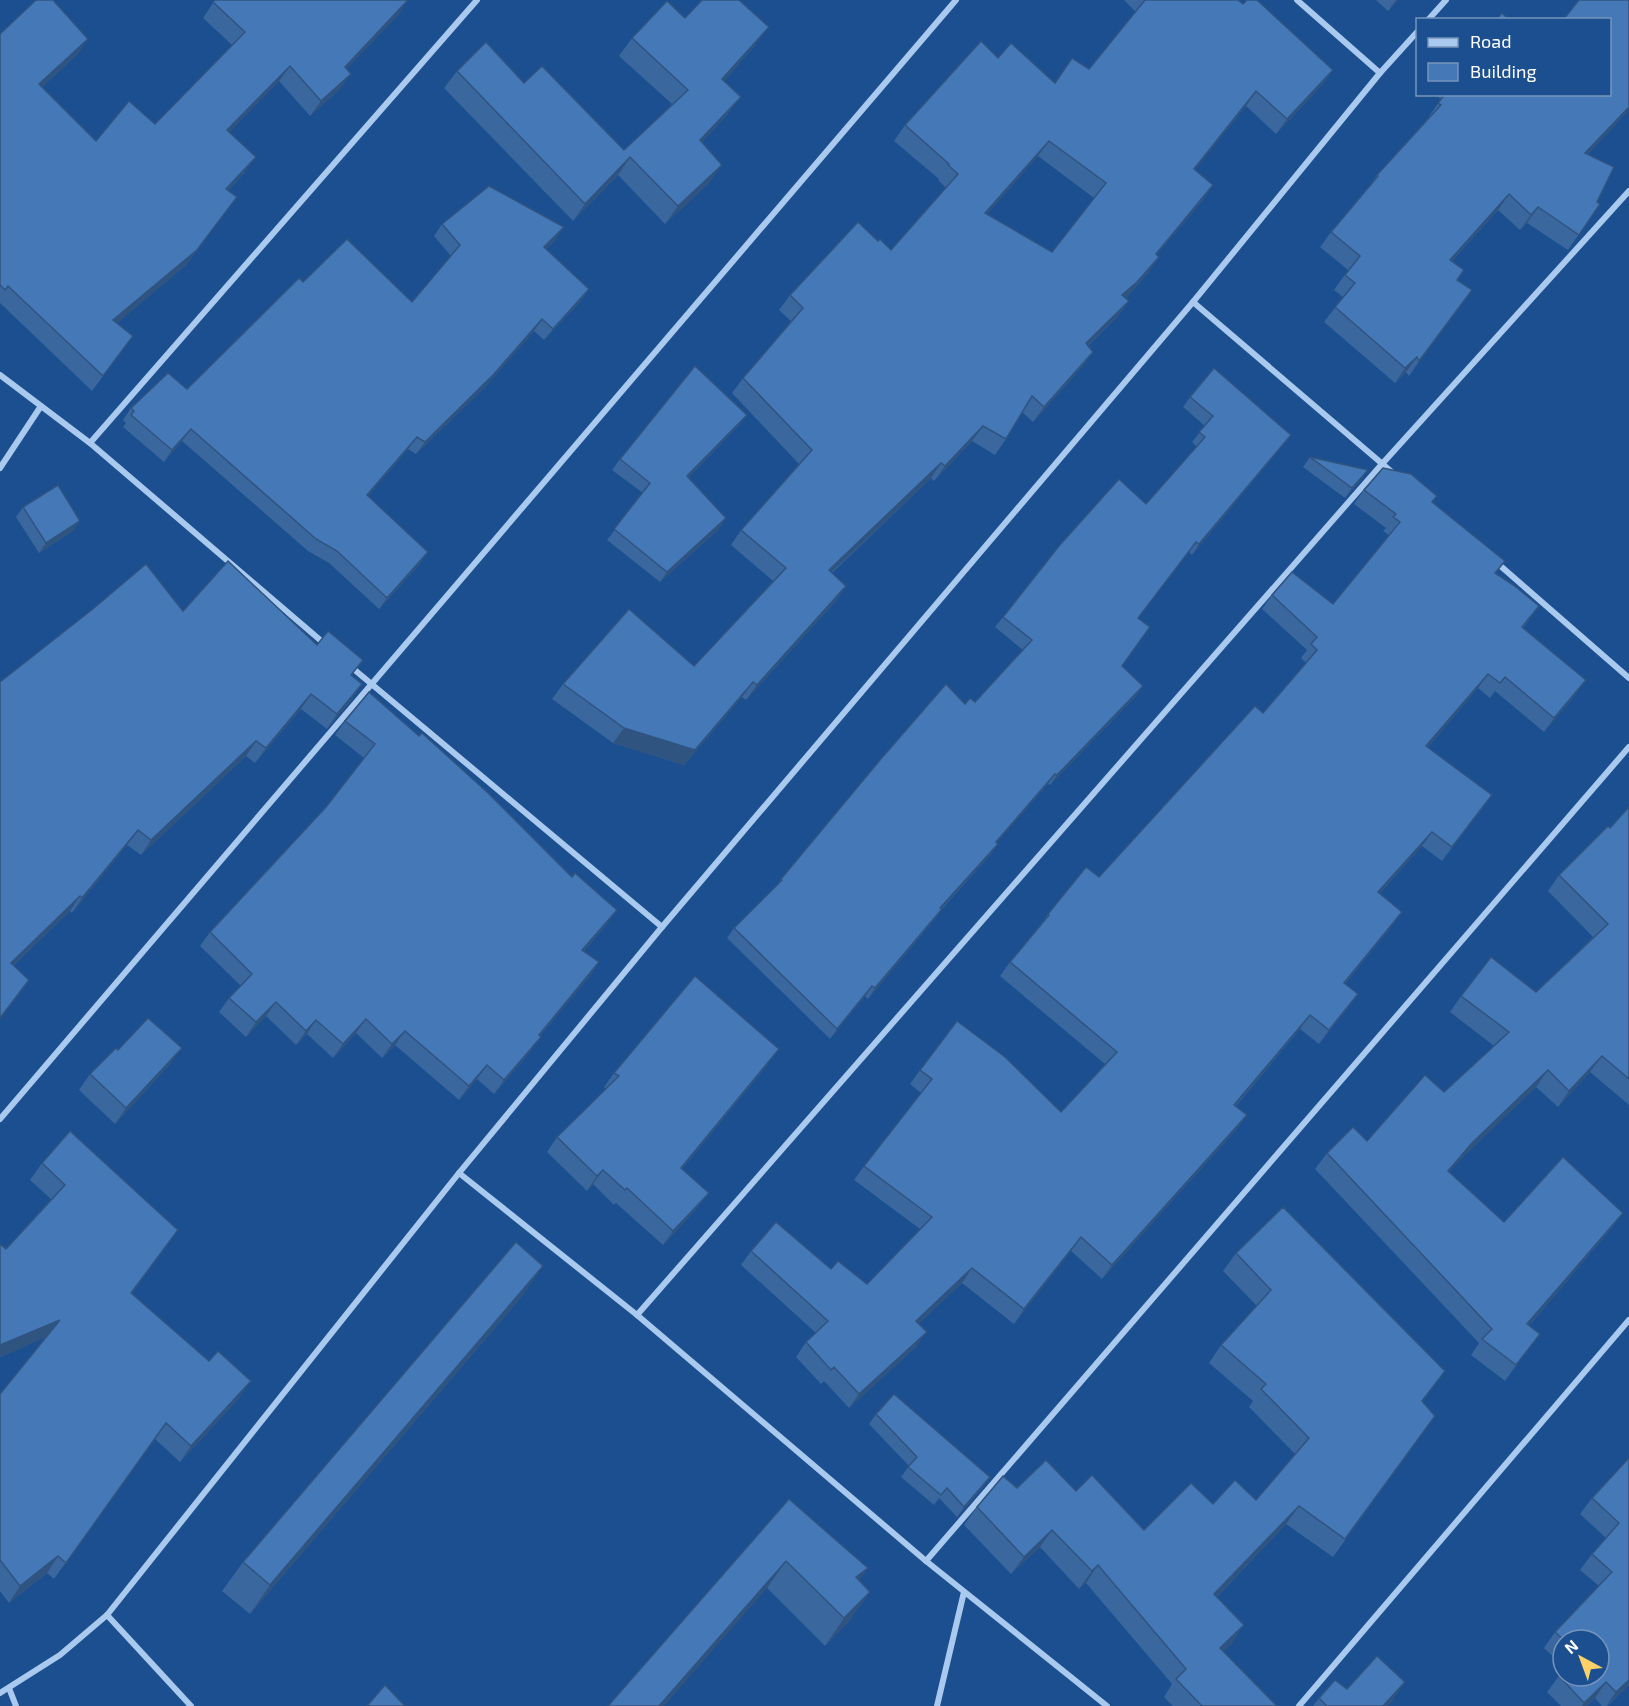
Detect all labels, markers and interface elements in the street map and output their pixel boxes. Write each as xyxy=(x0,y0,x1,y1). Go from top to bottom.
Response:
legend xyxy=(1416,18,1611,96)
text: Road xyxy=(1470,30,1511,52)
text: Building xyxy=(1470,60,1537,82)
north arrow xyxy=(1551,1628,1611,1688)
text: N xyxy=(1560,1635,1581,1657)

